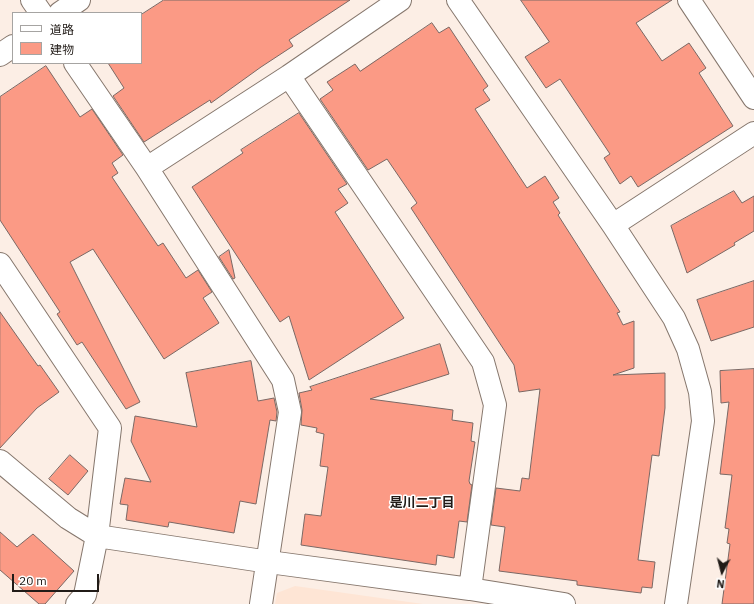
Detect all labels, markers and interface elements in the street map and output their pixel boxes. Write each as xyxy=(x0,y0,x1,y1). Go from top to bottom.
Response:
legend xyxy=(12,12,142,64)
text: 道路 xyxy=(50,22,74,37)
text: 建物 xyxy=(50,42,74,57)
district label: 是川二丁目 xyxy=(390,495,454,511)
north arrow xyxy=(702,552,742,592)
scale bar xyxy=(14,566,101,592)
text: 20 m xyxy=(19,573,47,588)
text: N xyxy=(716,576,725,591)

